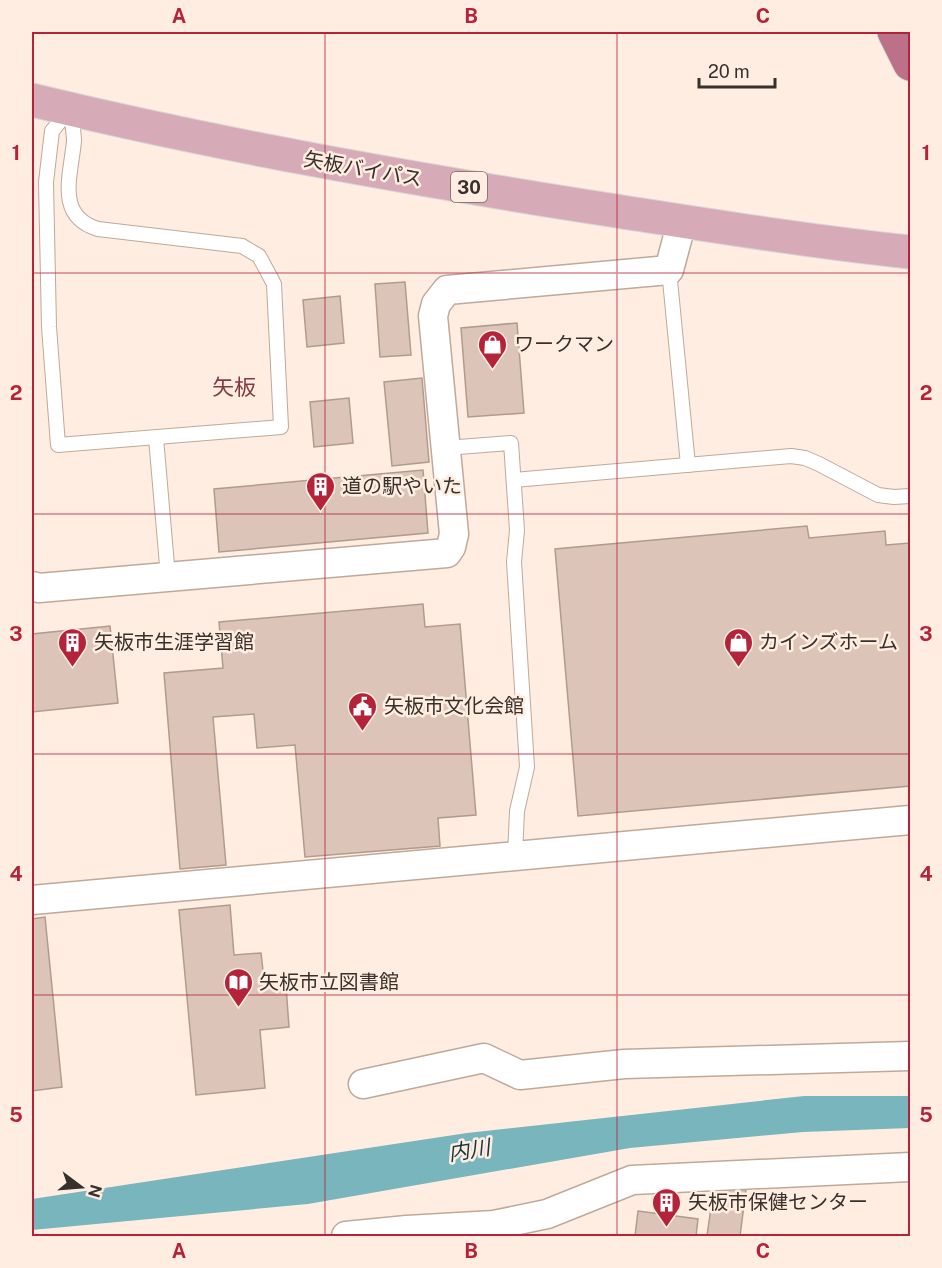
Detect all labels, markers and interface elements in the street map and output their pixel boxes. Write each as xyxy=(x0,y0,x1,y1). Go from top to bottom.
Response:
text: A xyxy=(172,4,186,28)
text: B xyxy=(464,4,478,28)
text: C xyxy=(756,4,770,28)
scale bar xyxy=(699,51,776,89)
text: 20 m xyxy=(708,61,750,82)
text: 1 xyxy=(12,141,20,165)
text: 1 xyxy=(922,141,930,165)
street label: 矢板バイパス xyxy=(302,147,424,191)
road number: 30 xyxy=(451,172,487,202)
shop icon: ワークマン xyxy=(477,328,509,370)
place label: ワークマン xyxy=(514,332,614,356)
district label: 矢板 xyxy=(212,374,256,400)
text: 2 xyxy=(10,381,22,405)
text: 2 xyxy=(920,381,932,405)
building icon: 道の駅やいた xyxy=(305,470,337,512)
place label: 道の駅やいた xyxy=(342,474,462,498)
text: 3 xyxy=(9,622,23,646)
text: 3 xyxy=(919,622,933,646)
building icon: 矢板市生涯学習館 xyxy=(57,626,89,668)
shop icon: カインズホーム xyxy=(722,626,754,668)
place label: 矢板市生涯学習館 xyxy=(94,630,254,654)
place label: カインズホーム xyxy=(759,630,898,654)
public building icon: 矢板市文化会館 xyxy=(347,690,379,732)
place label: 矢板市文化会館 xyxy=(384,694,524,718)
text: 4 xyxy=(9,862,23,886)
text: 4 xyxy=(919,862,933,886)
library icon: 矢板市立図書館 xyxy=(222,966,254,1008)
place label: 矢板市立図書館 xyxy=(259,970,399,994)
text: 5 xyxy=(9,1103,23,1127)
text: 5 xyxy=(919,1103,933,1127)
water label: 内川 xyxy=(446,1134,494,1166)
north arrow xyxy=(51,1157,111,1217)
text: N xyxy=(84,1182,106,1200)
building icon: 矢板市保健センター xyxy=(651,1186,683,1228)
place label: 矢板市保健センター xyxy=(688,1190,868,1214)
text: A xyxy=(172,1239,186,1263)
text: B xyxy=(464,1239,478,1263)
text: C xyxy=(756,1239,770,1263)

